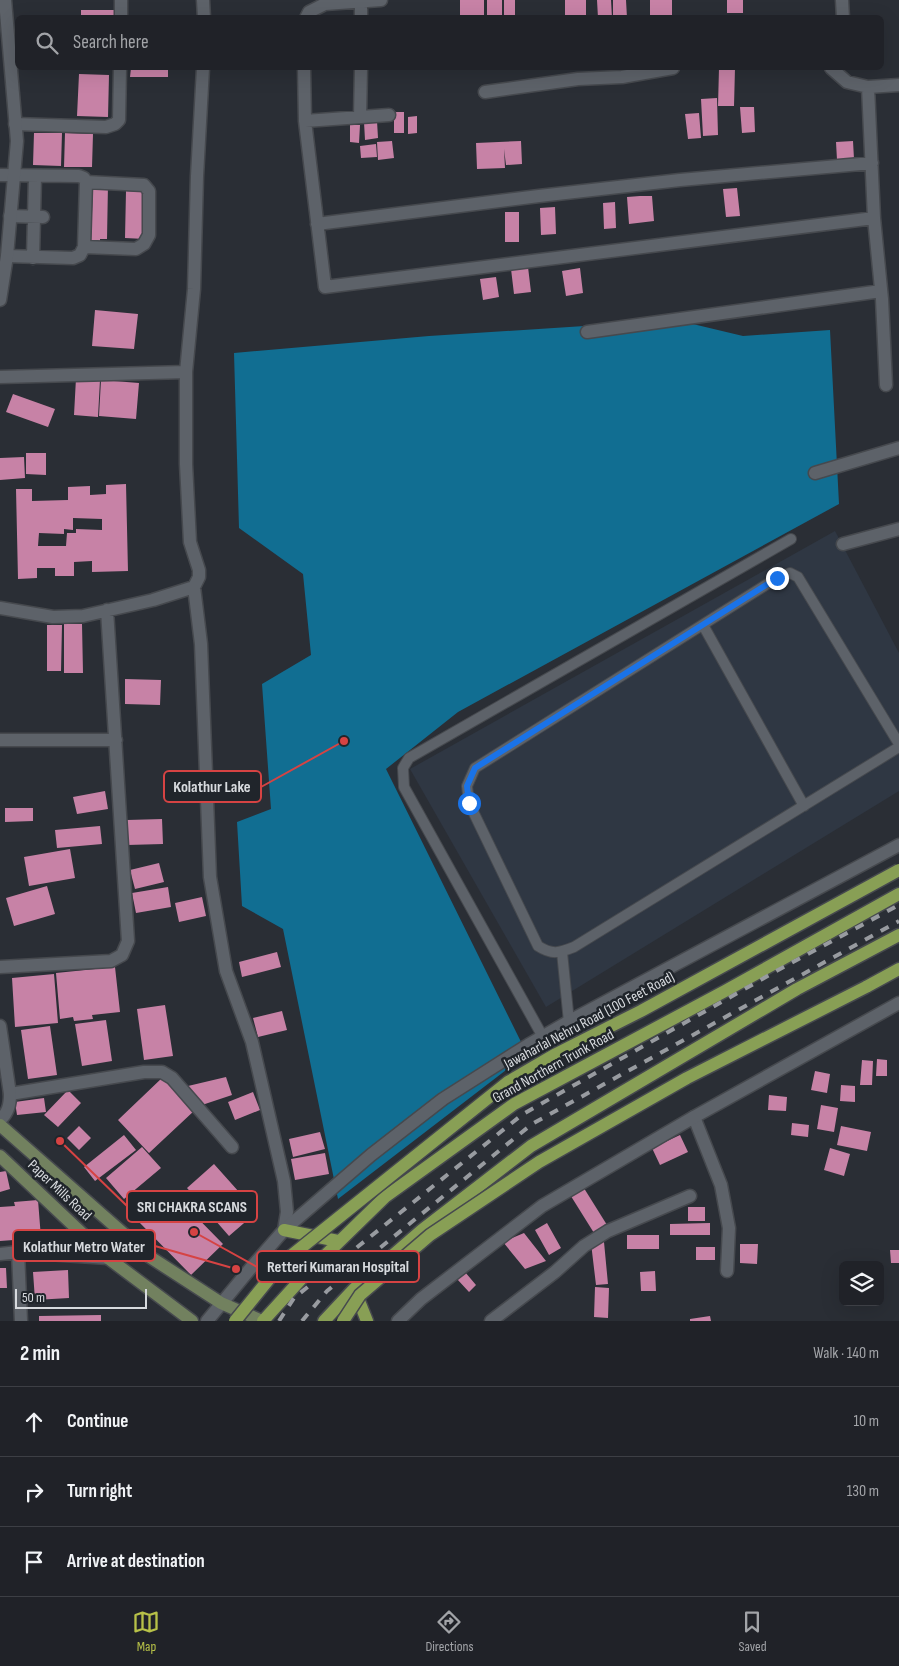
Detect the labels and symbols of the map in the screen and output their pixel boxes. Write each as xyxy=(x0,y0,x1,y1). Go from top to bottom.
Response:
route end xyxy=(766,567,789,590)
callout: Kolathur Lake xyxy=(164,771,261,802)
text: Kolathur Lake xyxy=(173,778,251,797)
route start xyxy=(458,792,481,815)
street label: Jawaharlal Nehru Road (100 Feet Road) xyxy=(500,967,678,1074)
street label: Grand Northern Trunk Road xyxy=(489,1025,617,1108)
street label: Paper Mills Road xyxy=(24,1156,96,1225)
callout: SRI CHAKRA SCANS xyxy=(127,1191,257,1222)
text: SRI CHAKRA SCANS xyxy=(137,1198,247,1217)
callout: Kolathur Metro Water xyxy=(13,1230,155,1261)
text: Kolathur Metro Water xyxy=(23,1238,145,1257)
callout: Retteri Kumaran Hospital xyxy=(257,1251,419,1282)
text: Retteri Kumaran Hospital xyxy=(267,1258,409,1277)
scale bar xyxy=(15,1286,148,1309)

